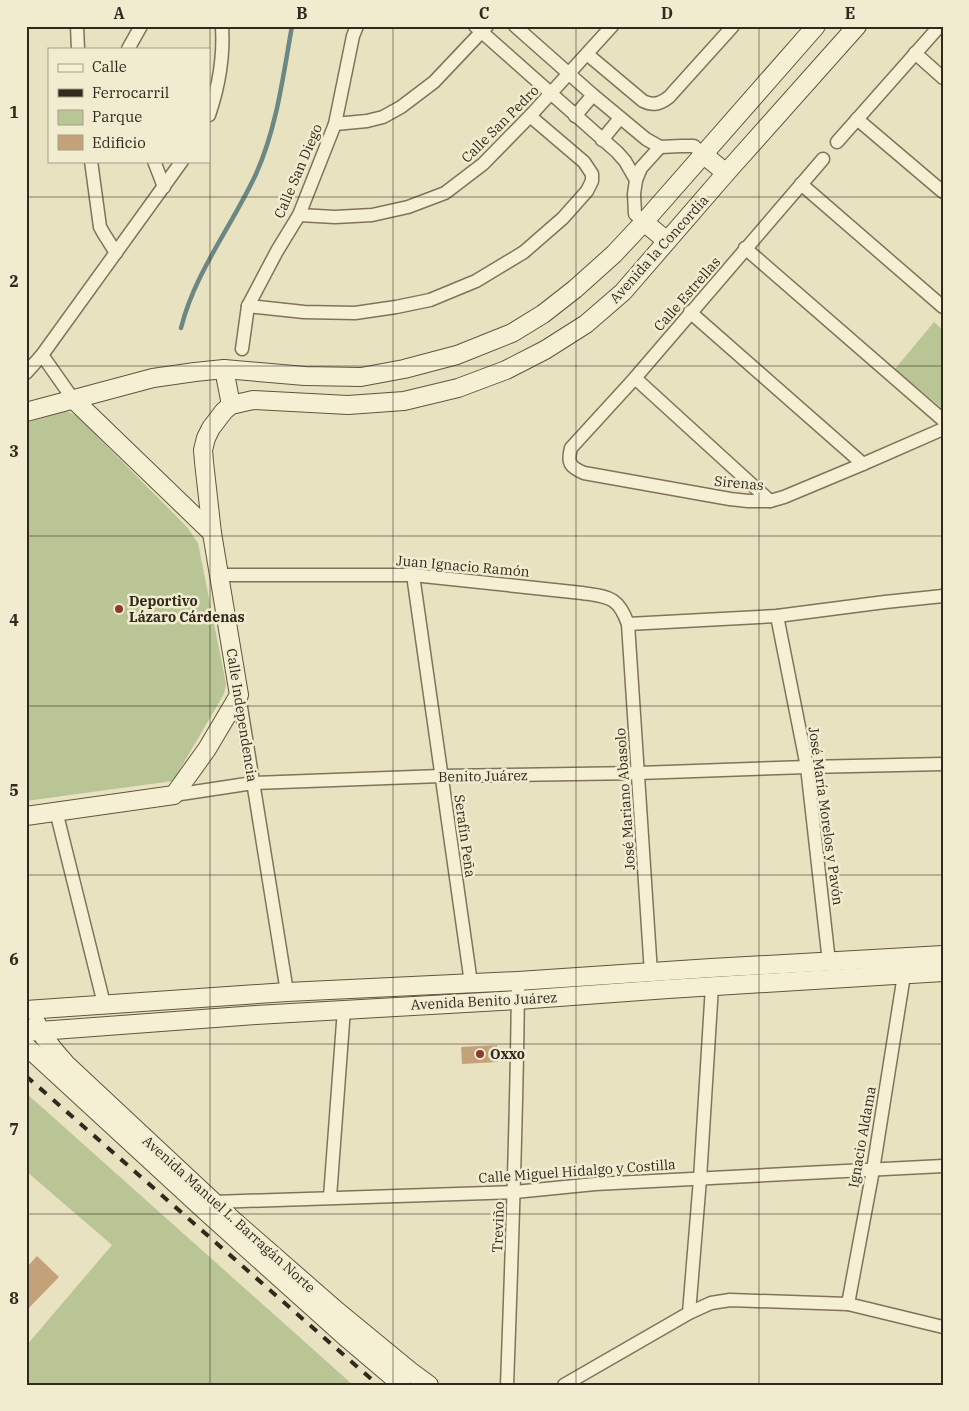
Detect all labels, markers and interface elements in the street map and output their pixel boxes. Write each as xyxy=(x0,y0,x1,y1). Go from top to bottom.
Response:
text: A xyxy=(113,3,125,23)
text: B xyxy=(296,3,308,23)
text: C xyxy=(479,3,489,23)
text: D xyxy=(661,3,673,23)
text: E xyxy=(845,3,855,23)
legend xyxy=(48,48,210,162)
text: Calle xyxy=(92,57,127,76)
street label: Calle San Pedro xyxy=(457,81,543,167)
text: Ferrocarril xyxy=(92,83,169,102)
text: 1 xyxy=(9,102,19,122)
text: Parque xyxy=(92,107,142,126)
street label: Calle San Diego xyxy=(270,121,326,221)
text: Edificio xyxy=(92,133,146,152)
street label: Avenida la Concordia xyxy=(606,191,713,307)
street label: Calle Estrellas xyxy=(650,253,724,335)
text: 2 xyxy=(9,271,19,291)
text: 3 xyxy=(9,441,19,461)
street label: Sirenas xyxy=(713,472,765,494)
street label: Juan Ignacio Ramón xyxy=(396,551,531,581)
place label: Deportivo Lázaro Cárdenas xyxy=(129,592,245,626)
marker: Deportivo Lázaro Cárdenas xyxy=(113,603,125,615)
text: 4 xyxy=(9,610,19,630)
street label: Calle Independencia xyxy=(223,647,262,783)
street label: José María Morelos y Pavón xyxy=(805,726,847,906)
street label: José Mariano Abasolo xyxy=(611,727,639,871)
street label: Benito Juárez xyxy=(438,766,528,786)
text: 5 xyxy=(9,780,19,800)
street label: Serafín Peña xyxy=(450,793,480,879)
text: 6 xyxy=(9,949,19,969)
street label: Avenida Benito Juárez xyxy=(410,988,558,1014)
place label: Oxxo xyxy=(490,1045,525,1063)
marker: Oxxo xyxy=(474,1048,486,1060)
street label: Ignacio Aldama xyxy=(844,1085,880,1189)
text: 7 xyxy=(9,1119,19,1139)
street label: Avenida Manuel L. Barragán Norte xyxy=(139,1132,319,1296)
street label: Calle Miguel Hidalgo y Costilla xyxy=(478,1155,677,1187)
street label: Treviño xyxy=(488,1201,508,1253)
text: 8 xyxy=(9,1288,19,1308)

